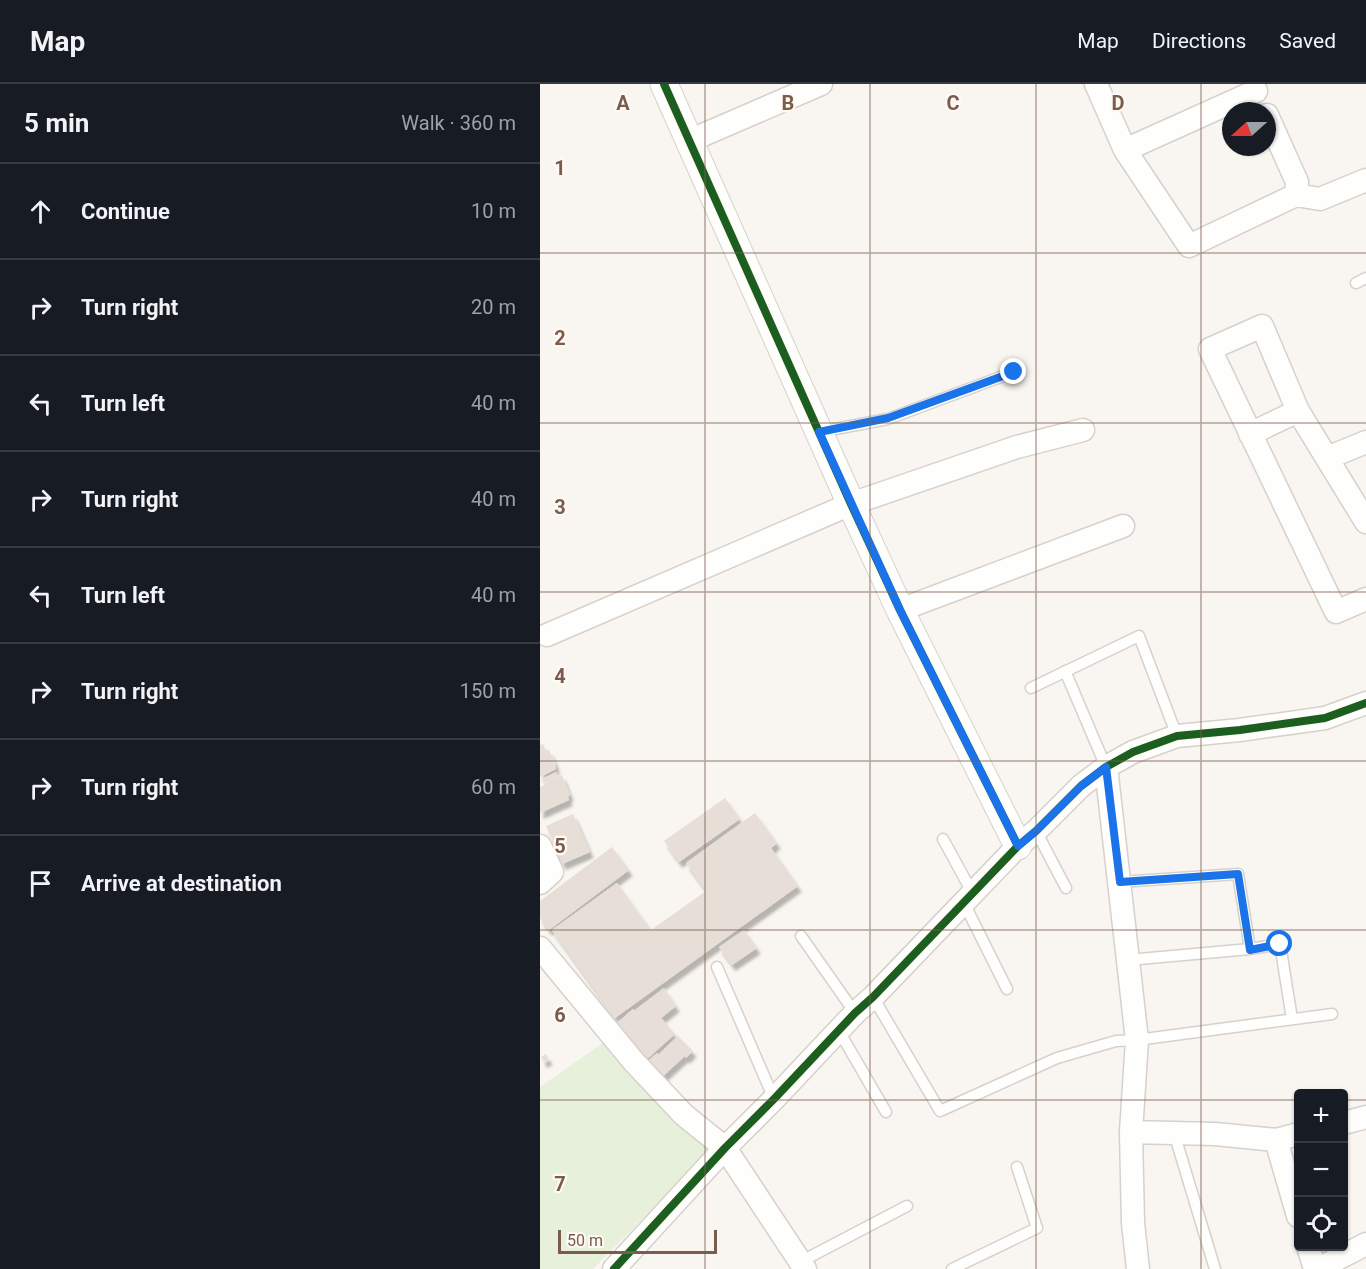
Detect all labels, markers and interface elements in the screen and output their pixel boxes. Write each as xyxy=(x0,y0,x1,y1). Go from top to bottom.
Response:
text: Map xyxy=(30,25,85,58)
text: Map xyxy=(1077,29,1119,53)
text: Directions xyxy=(1152,29,1246,53)
text: Saved xyxy=(1279,29,1336,53)
text: A xyxy=(616,91,630,115)
text: B xyxy=(782,91,794,115)
text: C xyxy=(946,91,960,115)
text: D xyxy=(1112,91,1125,115)
north arrow xyxy=(1222,102,1276,156)
text: 5 min xyxy=(24,108,89,138)
text: Walk · 360 m xyxy=(401,111,516,135)
text: 1 xyxy=(554,156,566,180)
icon: ahead xyxy=(24,195,57,228)
text: Continue xyxy=(81,199,170,224)
text: 10 m xyxy=(471,199,516,223)
icon: right xyxy=(24,291,57,324)
text: Turn right xyxy=(81,295,178,320)
text: 20 m xyxy=(471,295,516,319)
text: 2 xyxy=(554,326,566,350)
route end xyxy=(1000,358,1026,384)
icon: left xyxy=(24,387,57,420)
text: Turn left xyxy=(81,391,165,416)
text: 40 m xyxy=(471,391,516,415)
icon: right xyxy=(24,483,57,516)
text: Turn right xyxy=(81,487,178,512)
text: 40 m xyxy=(471,487,516,511)
text: 3 xyxy=(554,495,566,519)
icon: left xyxy=(24,579,57,612)
text: Turn left xyxy=(81,583,165,608)
text: 40 m xyxy=(471,583,516,607)
text: 4 xyxy=(554,664,566,688)
icon: right xyxy=(24,675,57,708)
text: Turn right xyxy=(81,679,178,704)
text: 150 m xyxy=(460,679,516,703)
icon: right xyxy=(24,771,57,804)
text: Turn right xyxy=(81,775,178,800)
text: 60 m xyxy=(471,775,516,799)
text: 5 xyxy=(554,834,566,858)
icon: arrive xyxy=(24,867,57,900)
text: Arrive at destination xyxy=(81,871,282,896)
route start xyxy=(1266,930,1292,956)
text: 6 xyxy=(554,1003,566,1027)
map controls xyxy=(1294,1089,1348,1251)
button: + xyxy=(1294,1089,1348,1143)
button: − xyxy=(1294,1143,1348,1197)
text: 7 xyxy=(554,1172,566,1196)
button: locate xyxy=(1294,1197,1348,1251)
scale bar xyxy=(558,1227,717,1254)
text: 50 m xyxy=(567,1231,603,1250)

